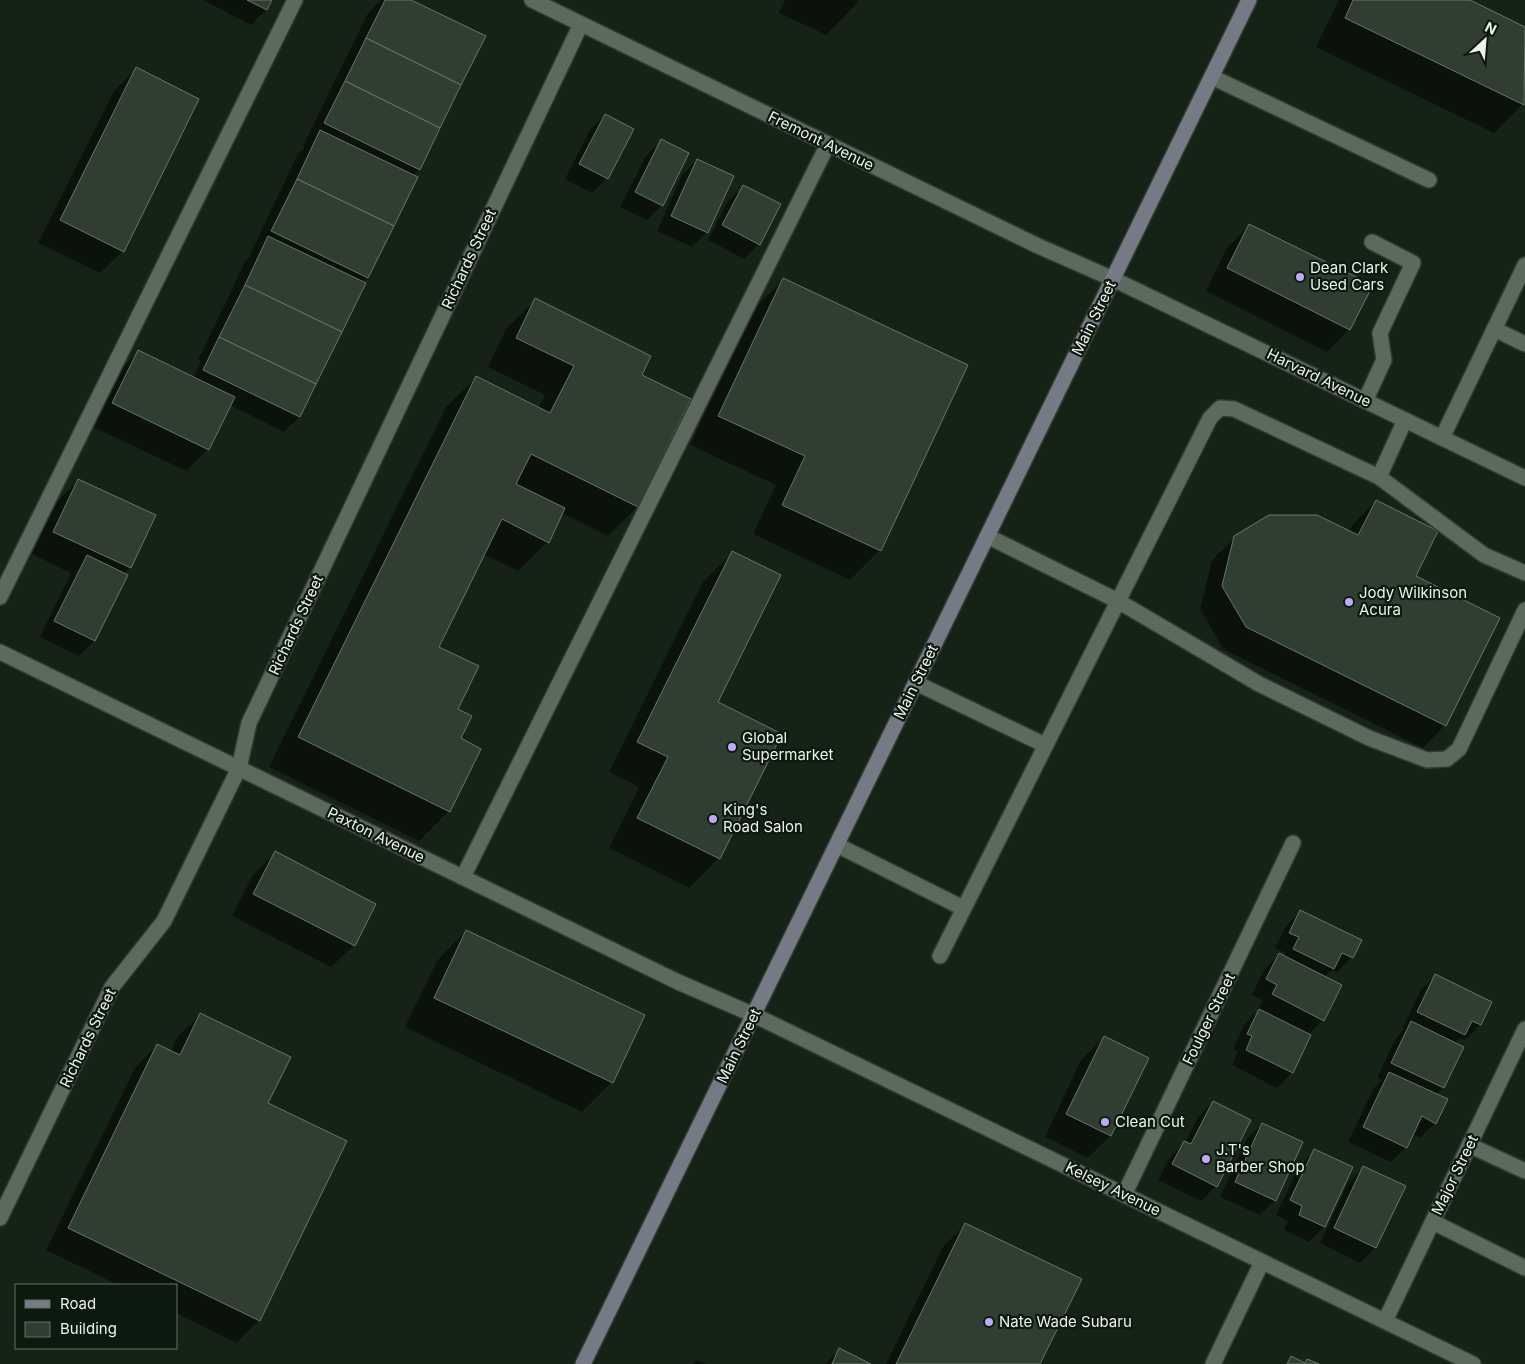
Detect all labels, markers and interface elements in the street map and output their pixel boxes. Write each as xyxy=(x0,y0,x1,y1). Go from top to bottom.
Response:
north arrow xyxy=(1460,15,1510,65)
text: N xyxy=(1482,18,1499,38)
street label: Fremont Avenue xyxy=(765,107,877,174)
street label: Richards Street xyxy=(437,206,500,312)
place label: Dean Clark Used Cars xyxy=(1310,258,1389,294)
marker: Dean Clark Used Cars xyxy=(1294,271,1306,283)
street label: Main Street xyxy=(1067,277,1120,358)
street label: Harvard Avenue xyxy=(1264,344,1374,411)
street label: Richards Street xyxy=(264,572,327,678)
place label: Jody Wilkinson Acura xyxy=(1359,583,1467,619)
marker: Jody Wilkinson Acura xyxy=(1343,596,1355,608)
street label: Main Street xyxy=(889,641,942,722)
place label: Global Supermarket xyxy=(742,728,833,764)
marker: Global Supermarket xyxy=(726,741,738,753)
place label: King's Road Salon xyxy=(723,800,803,836)
street label: Paxton Avenue xyxy=(324,803,428,866)
marker: King's Road Salon xyxy=(707,813,719,825)
street label: Foulger Street xyxy=(1178,970,1239,1068)
street label: Richards Street xyxy=(55,985,120,1091)
street label: Main Street xyxy=(712,1005,765,1086)
place label: Clean Cut xyxy=(1115,1112,1185,1131)
marker: Clean Cut xyxy=(1099,1116,1111,1128)
street label: Major Street xyxy=(1427,1132,1482,1218)
place label: J.T's Barber Shop xyxy=(1216,1140,1305,1176)
marker: J.T's Barber Shop xyxy=(1200,1153,1212,1165)
street label: Kelsey Avenue xyxy=(1063,1157,1164,1220)
legend xyxy=(15,1284,178,1349)
text: Road xyxy=(60,1294,96,1313)
place label: Nate Wade Subaru xyxy=(999,1312,1132,1331)
marker: Nate Wade Subaru xyxy=(983,1316,995,1328)
text: Building xyxy=(60,1319,117,1338)

